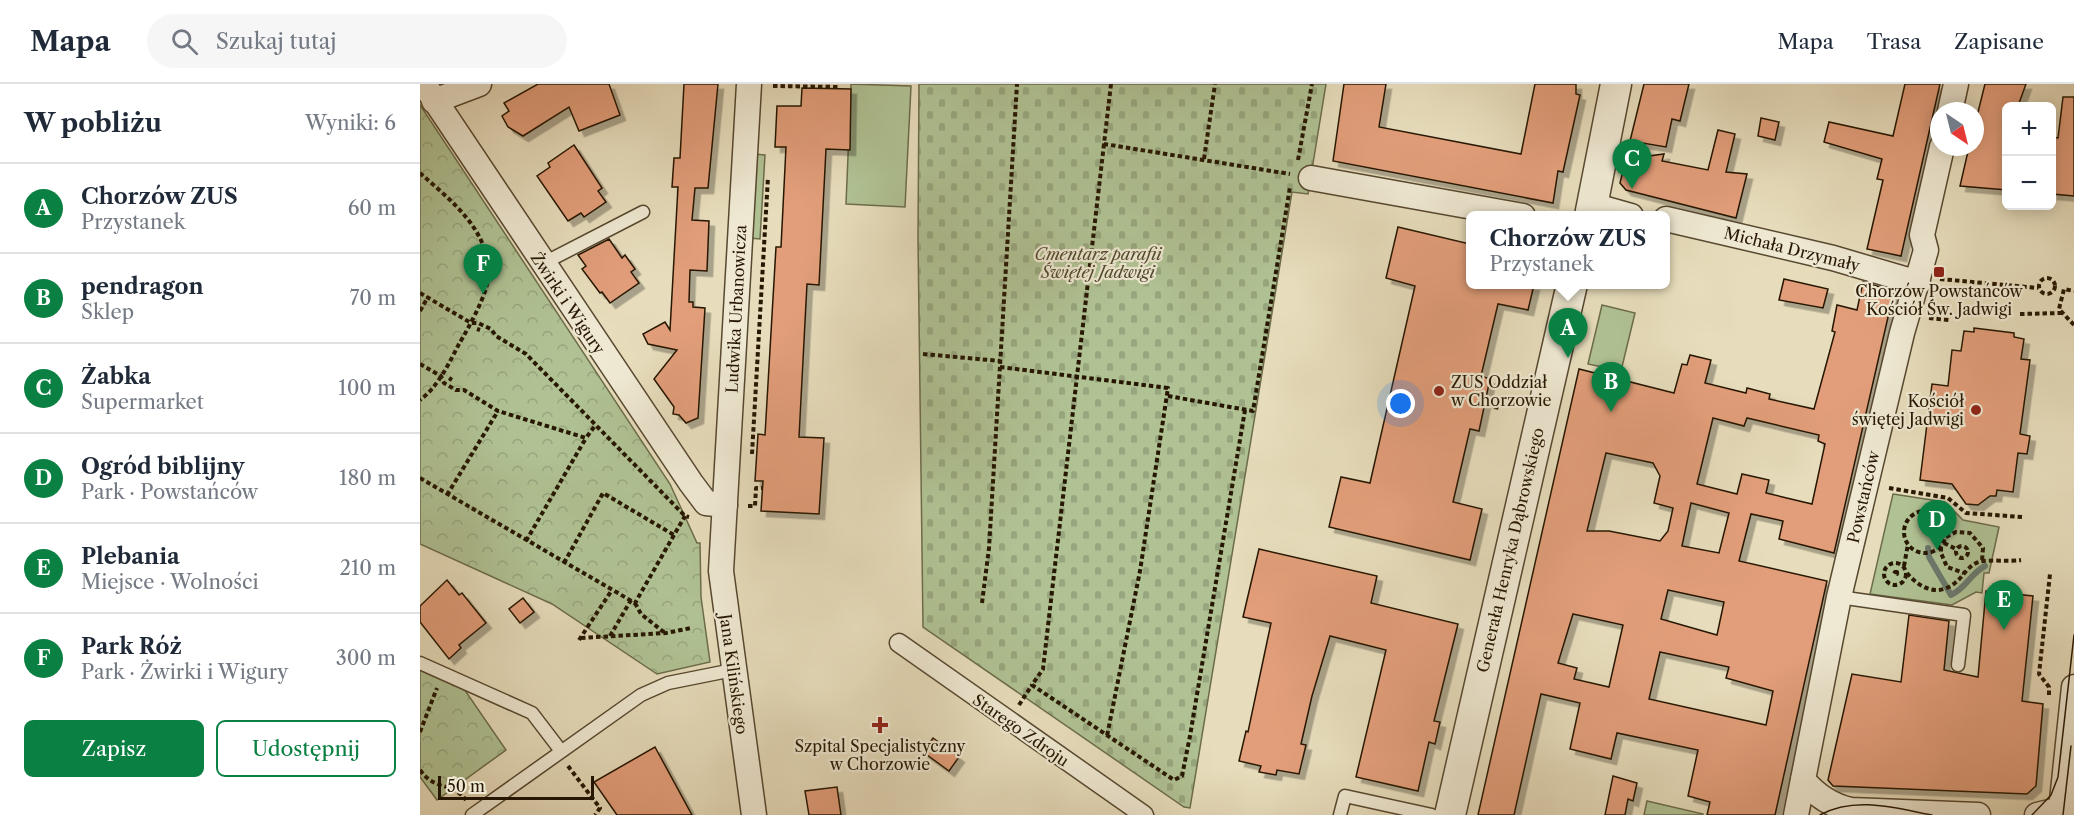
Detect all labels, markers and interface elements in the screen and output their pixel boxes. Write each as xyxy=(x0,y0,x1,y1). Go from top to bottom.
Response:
search box xyxy=(147,14,567,68)
text: Mapa xyxy=(30,24,111,58)
icon: search xyxy=(168,25,201,58)
text: Szukaj tutaj xyxy=(216,28,337,55)
text: Mapa xyxy=(1778,29,1834,54)
text: Trasa xyxy=(1867,29,1921,54)
text: Zapisane xyxy=(1954,29,2044,54)
north arrow xyxy=(1930,102,1984,156)
map controls xyxy=(2002,102,2056,210)
button: + xyxy=(2002,102,2056,156)
text: W pobliżu xyxy=(24,107,162,139)
text: Wyniki: 6 xyxy=(305,111,396,135)
pin: C xyxy=(1612,140,1652,189)
button: − xyxy=(2002,156,2056,210)
text: Chorzów ZUS xyxy=(81,183,238,210)
text: A xyxy=(36,196,51,220)
text: 60 m xyxy=(348,196,396,220)
text: Przystanek xyxy=(81,210,185,234)
popup xyxy=(1466,211,1670,289)
street label: Michała Drzymały xyxy=(1722,222,1863,276)
street label: Ludwika Urbanowicza xyxy=(722,224,750,394)
text: Chorzów ZUS xyxy=(1490,225,1646,252)
pin: F xyxy=(464,244,502,294)
park label: Cmentarz parafii Świętej Jadwigi xyxy=(1035,244,1162,282)
street label: Żwirki i Wigury xyxy=(527,248,610,359)
text: Przystanek xyxy=(1490,252,1594,276)
marker: Chorzów Powstańców Kościół Św. Jadwigi xyxy=(1932,265,1946,279)
text: pendragon xyxy=(81,273,204,300)
place label: Chorzów Powstańców Kościół Św. Jadwigi xyxy=(1855,281,2024,319)
text: B xyxy=(36,286,51,310)
text: 70 m xyxy=(350,286,396,310)
text: Sklep xyxy=(81,300,134,324)
pin: A xyxy=(1548,308,1588,358)
pin: B xyxy=(1592,362,1630,412)
text: Żabka xyxy=(81,363,151,390)
place label: ZUS Oddział w Chorzowie xyxy=(1450,372,1552,410)
text: C xyxy=(35,376,52,400)
text: 100 m xyxy=(338,376,396,400)
marker: ZUS Oddział w Chorzowie xyxy=(1432,384,1446,398)
your location xyxy=(1386,389,1415,418)
text: Supermarket xyxy=(81,390,204,414)
place label: Kościół świętej Jadwigi xyxy=(1852,391,1964,429)
marker: Kościół świętej Jadwigi xyxy=(1969,403,1983,417)
street label: Generała Henryka Dąbrowskiego xyxy=(1472,425,1548,674)
street label: Powstańców xyxy=(1843,448,1884,545)
text: Ogród biblijny xyxy=(81,453,245,480)
text: D xyxy=(35,466,52,490)
text: 180 m xyxy=(339,466,396,490)
text: Park · Powstańców xyxy=(81,480,258,504)
pin: D xyxy=(1918,500,1957,550)
text: Plebania xyxy=(81,543,180,570)
text: E xyxy=(36,556,51,580)
text: 210 m xyxy=(339,556,396,580)
text: Miejsce · Wolności xyxy=(81,570,259,594)
pin: E xyxy=(1984,580,2024,630)
street label: Jana Kilińskiego xyxy=(715,610,752,736)
text: Park Róż xyxy=(81,633,182,660)
text: F xyxy=(37,646,50,670)
text: 300 m xyxy=(336,646,396,670)
text: Park · Żwirki i Wigury xyxy=(81,660,288,684)
street label: Starego Zdroju xyxy=(969,689,1073,771)
marker: Szpital Specjalistyczny w Chorzowie xyxy=(871,716,889,734)
button: Zapisz xyxy=(24,720,204,777)
button: Udostępnij xyxy=(216,720,396,777)
place label: Szpital Specjalistyczny w Chorzowie xyxy=(794,736,967,774)
scale bar xyxy=(438,773,594,800)
text: 50 m xyxy=(447,776,485,796)

